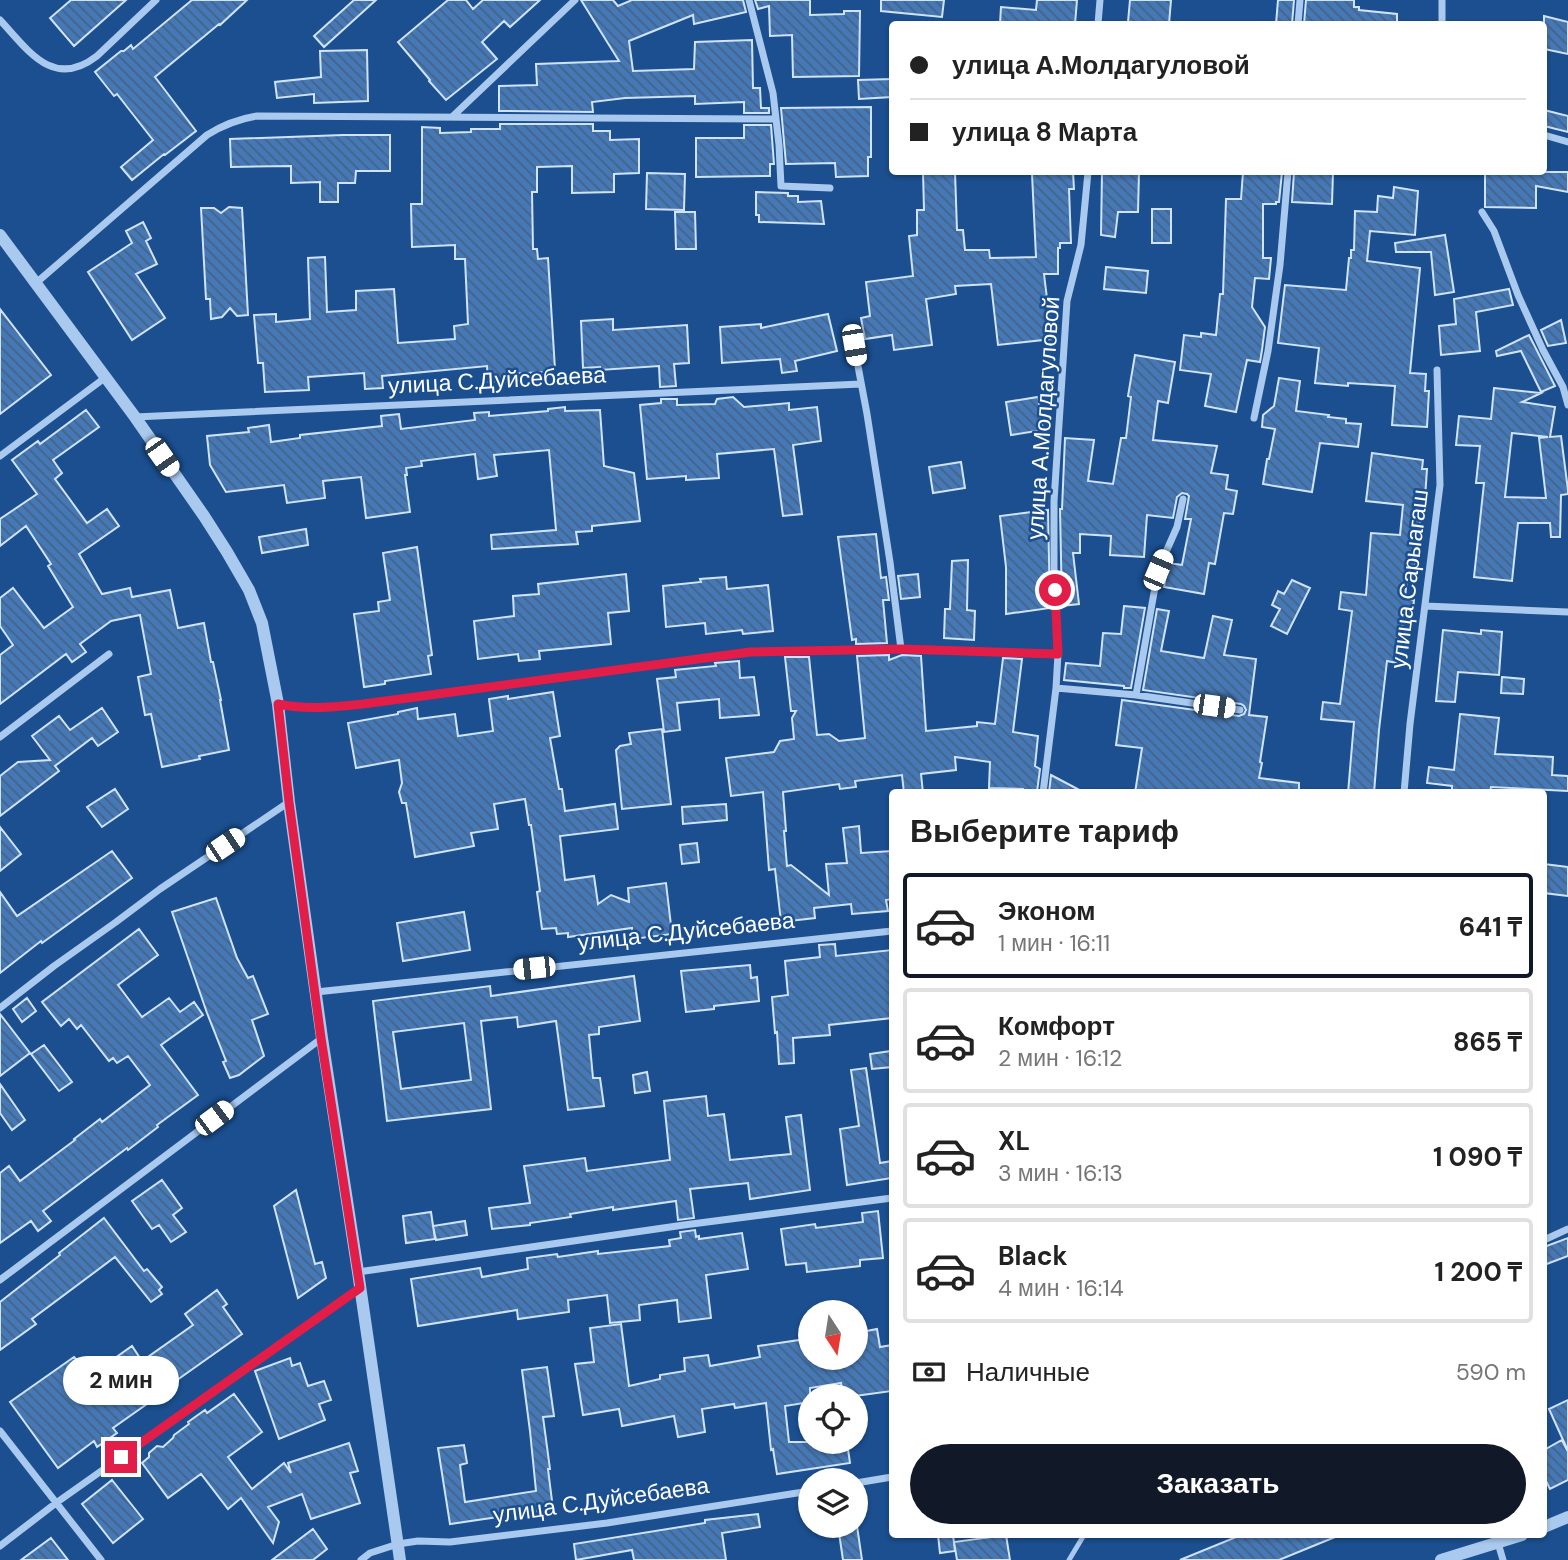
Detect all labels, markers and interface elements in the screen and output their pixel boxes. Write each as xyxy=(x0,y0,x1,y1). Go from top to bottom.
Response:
text: улица А.Молдагуловой xyxy=(952,48,1250,82)
text: улица 8 Марта xyxy=(952,115,1137,149)
street label: улица А.Молдагуловой xyxy=(1020,295,1066,541)
car xyxy=(841,322,868,368)
street label: улица С.Дуйсебаева xyxy=(387,359,607,401)
car xyxy=(142,434,183,480)
street label: улица Сарыагаш xyxy=(1383,488,1435,670)
car xyxy=(1141,547,1176,593)
route start xyxy=(1039,574,1071,606)
car xyxy=(1192,693,1237,719)
text: Выберите тариф xyxy=(910,810,1179,852)
car xyxy=(202,825,249,865)
icon: car xyxy=(914,894,977,957)
text: Эконом xyxy=(998,894,1096,928)
street label: улица С.Дуйсебаева xyxy=(576,905,796,957)
text: 641 ₸ xyxy=(1459,910,1522,944)
text: 1 мин · 16:11 xyxy=(998,928,1110,958)
car xyxy=(513,955,556,981)
icon: car xyxy=(914,1009,977,1072)
text: Комфорт xyxy=(998,1009,1115,1043)
text: 865 ₸ xyxy=(1453,1025,1522,1059)
text: 2 мин · 16:12 xyxy=(998,1043,1122,1073)
car xyxy=(191,1097,238,1139)
icon: car xyxy=(914,1124,977,1187)
text: XL xyxy=(998,1124,1030,1158)
text: 1 090 ₸ xyxy=(1433,1140,1522,1174)
text: 3 мин · 16:13 xyxy=(998,1158,1123,1188)
icon: car xyxy=(914,1239,977,1302)
text: Black xyxy=(998,1239,1068,1273)
text: 1 200 ₸ xyxy=(1435,1255,1522,1289)
text: 4 мин · 16:14 xyxy=(998,1273,1124,1303)
north arrow xyxy=(798,1300,868,1370)
map controls xyxy=(798,1300,868,1538)
icon: cash xyxy=(910,1353,948,1391)
text: Наличные xyxy=(966,1355,1090,1389)
callout: 2 мин xyxy=(63,1356,179,1404)
text: 590 m xyxy=(1456,1357,1526,1387)
text: 2 мин xyxy=(89,1365,153,1395)
button: locate xyxy=(798,1384,868,1454)
route end xyxy=(105,1441,137,1473)
button: Заказать xyxy=(910,1444,1526,1524)
button: layers xyxy=(798,1468,868,1538)
street label: улица С.Дуйсебаева xyxy=(491,1470,711,1530)

